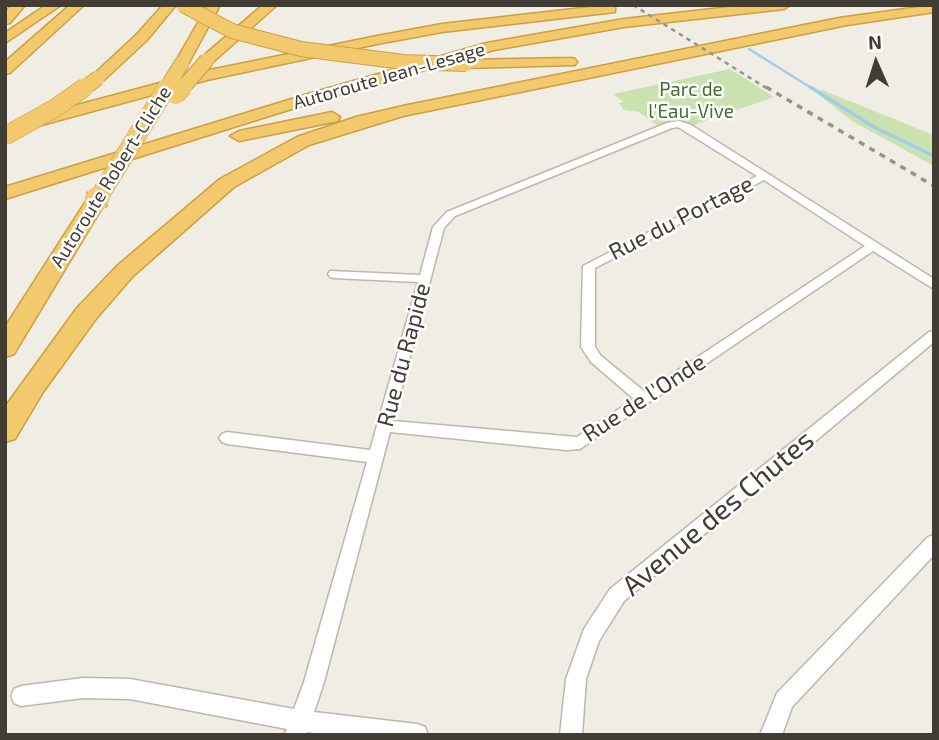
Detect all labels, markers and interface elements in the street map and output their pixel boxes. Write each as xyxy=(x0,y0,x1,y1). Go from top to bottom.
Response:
north arrow xyxy=(841,28,911,98)
text: N xyxy=(867,30,882,53)
street label: Autoroute Jean-Lesage xyxy=(290,38,488,114)
park label: Parc de l'Eau-Vive xyxy=(648,79,734,123)
street label: Autoroute Robert-Cliche xyxy=(46,82,176,272)
street label: Rue du Portage xyxy=(604,170,758,266)
street label: Rue du Rapide xyxy=(372,280,436,430)
street label: Rue de l'Onde xyxy=(577,348,711,448)
street label: Avenue des Chutes xyxy=(615,423,821,603)

